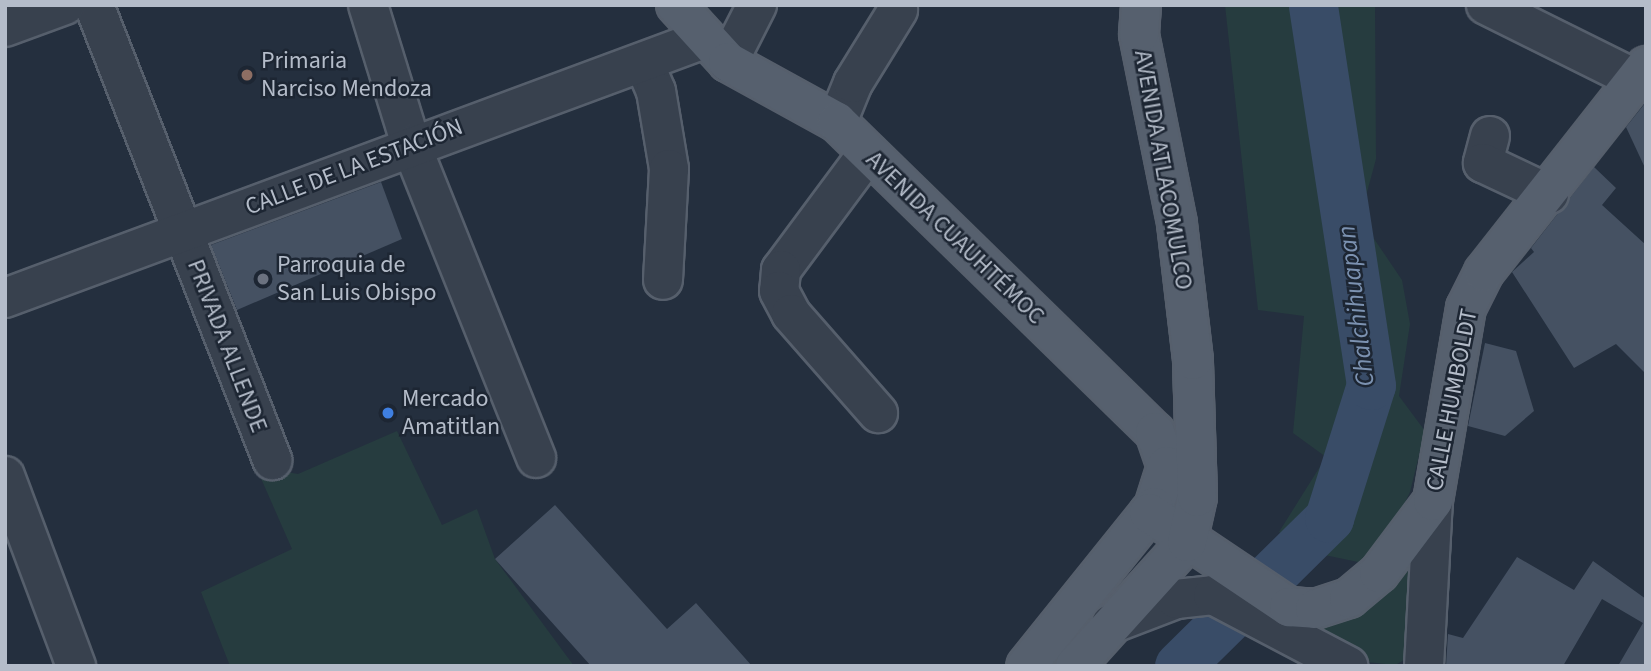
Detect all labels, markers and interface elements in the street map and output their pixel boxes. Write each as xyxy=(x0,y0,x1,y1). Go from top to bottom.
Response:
place label: Primaria Narciso Mendoza xyxy=(261,47,432,103)
street label: AVENIDA ATLACOMULCO xyxy=(1128,48,1198,292)
marker: Primaria Narciso Mendoza xyxy=(239,67,255,83)
street label: CALLE DE LA ESTACIÓN xyxy=(241,112,467,222)
street label: AVENIDA CUAUHTÉMOC xyxy=(860,145,1050,331)
water label: Chalchihuapan xyxy=(1331,224,1381,388)
place label: Parroquia de San Luis Obispo xyxy=(277,251,437,307)
street label: PRIVADA ALLENDE xyxy=(181,255,273,437)
marker: Parroquia de San Luis Obispo xyxy=(255,271,271,287)
street label: CALLE HUMBOLDT xyxy=(1420,307,1484,493)
place label: Mercado Amatitlan xyxy=(402,385,500,441)
marker: Mercado Amatitlan xyxy=(380,405,396,421)

